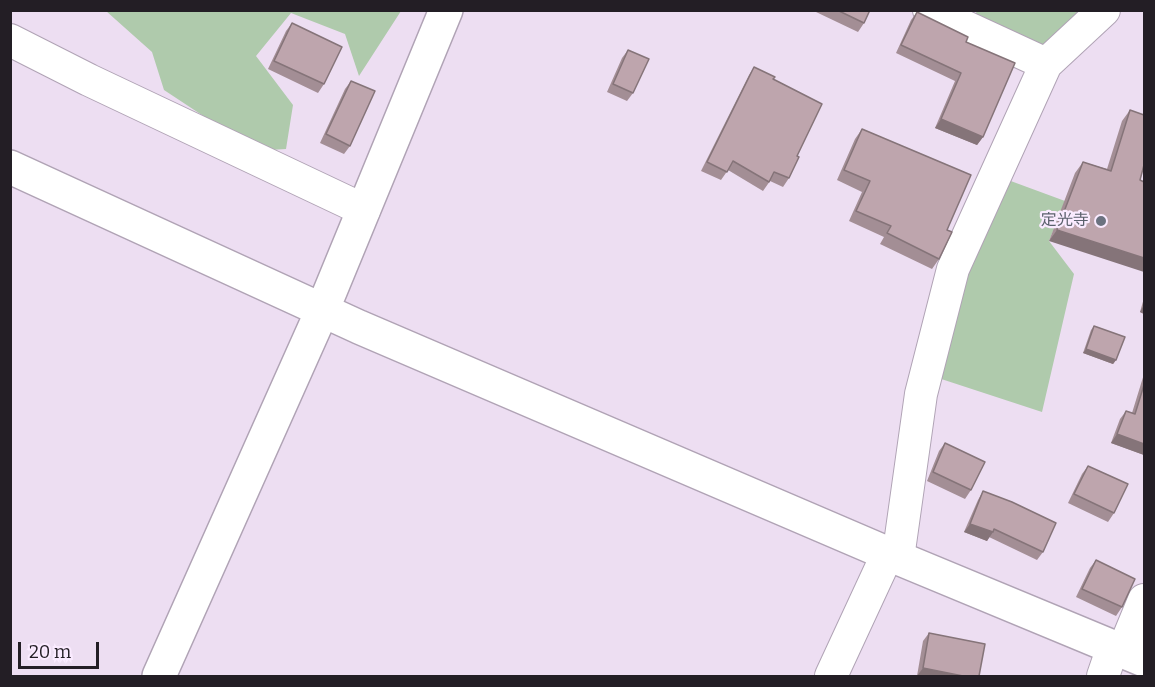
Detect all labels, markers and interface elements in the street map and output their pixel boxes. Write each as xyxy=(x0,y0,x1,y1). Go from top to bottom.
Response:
place label: 定光寺 xyxy=(1041,211,1089,231)
marker: 定光寺 xyxy=(1094,214,1108,228)
scale bar xyxy=(21,630,102,668)
text: 20 m xyxy=(29,641,71,663)

